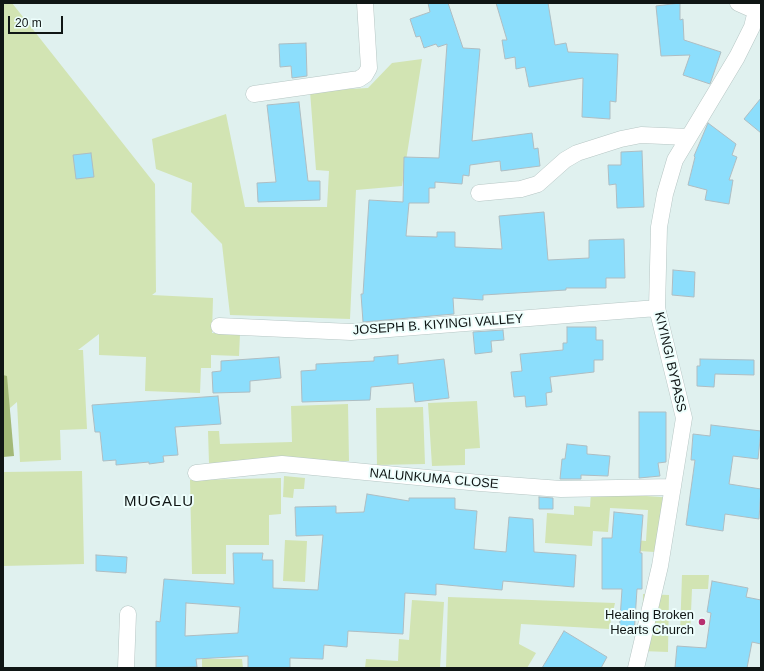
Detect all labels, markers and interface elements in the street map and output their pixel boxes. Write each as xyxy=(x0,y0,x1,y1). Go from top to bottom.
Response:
scale bar xyxy=(10,8,65,34)
text: 20 m xyxy=(15,16,42,30)
street label: KIYINGI BYPASS xyxy=(651,310,689,414)
street label: JOSEPH B. KIYINGI VALLEY xyxy=(352,311,524,339)
street label: NALUNKUMA CLOSE xyxy=(369,466,499,492)
district label: MUGALU xyxy=(124,493,194,511)
place label: Healing Broken Hearts Church xyxy=(605,607,694,638)
marker: Healing Broken Hearts Church xyxy=(697,617,707,627)

